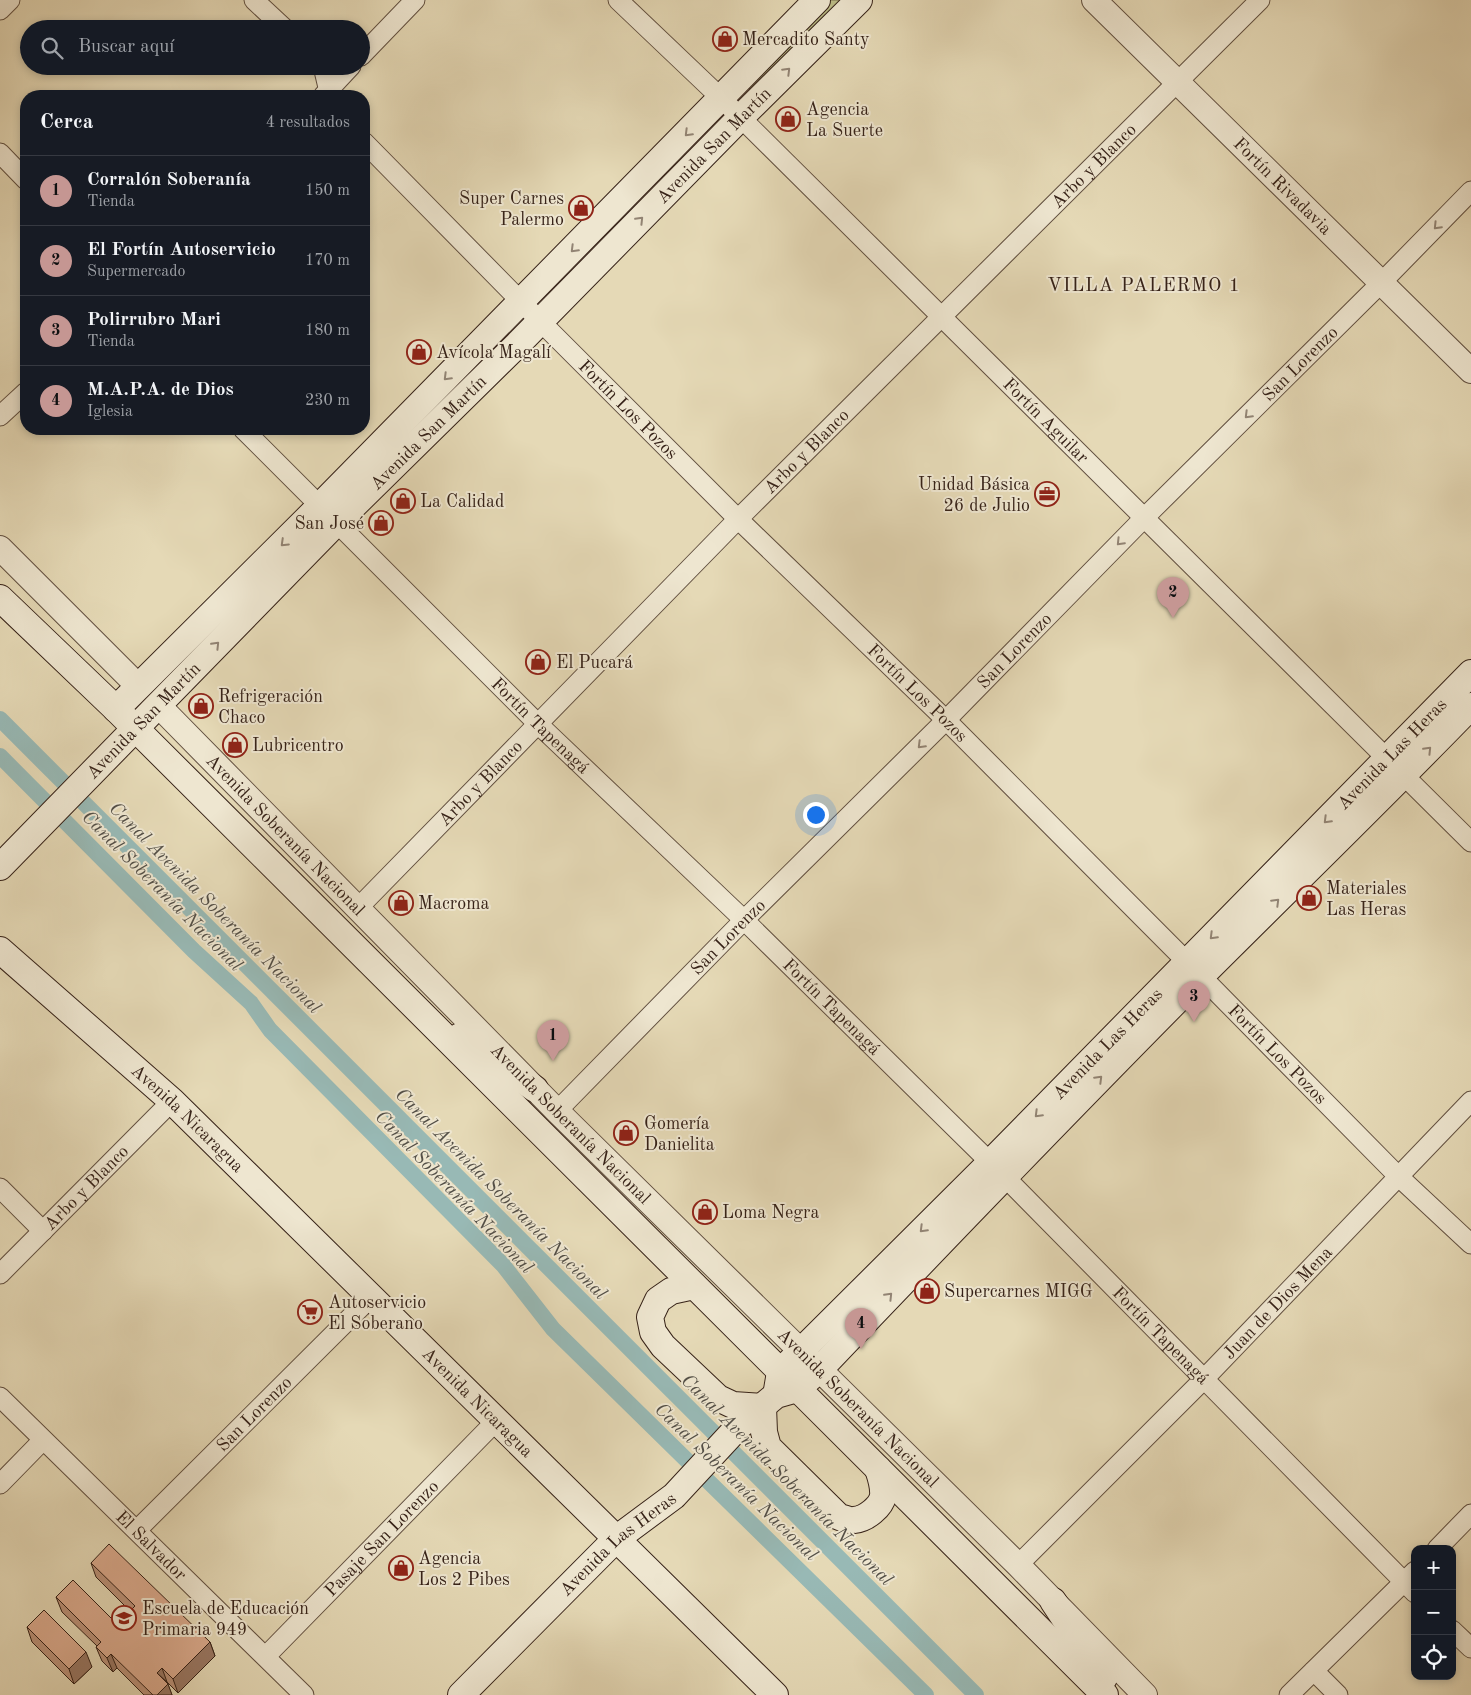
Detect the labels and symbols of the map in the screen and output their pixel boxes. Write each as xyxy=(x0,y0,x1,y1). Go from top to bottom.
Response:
shop icon: Mercadito Santy xyxy=(712,26,738,52)
place label: Mercadito Santy xyxy=(742,31,870,49)
one-way arrow xyxy=(781,68,790,77)
street label: Avenida San Martín xyxy=(653,84,775,207)
place label: Agencia La Suerte xyxy=(806,101,883,140)
shop icon: Agencia La Suerte xyxy=(775,106,801,132)
street label: Arbo y Blanco xyxy=(1048,121,1140,212)
one-way arrow xyxy=(685,128,694,137)
street label: Fortín Rivadavia xyxy=(1230,135,1335,239)
place label: Super Carnes Palermo xyxy=(459,190,564,229)
shop icon: Super Carnes Palermo xyxy=(568,195,594,221)
one-way arrow xyxy=(634,217,643,226)
one-way arrow xyxy=(1434,220,1443,229)
one-way arrow xyxy=(570,243,579,252)
district label: VILLA PALERMO 1 xyxy=(1047,277,1241,296)
street label: San Lorenzo xyxy=(1259,323,1342,405)
shop icon: Avícola Magalí xyxy=(406,339,432,365)
place label: Avícola Magalí xyxy=(436,344,551,362)
street label: Fortín Los Pozos xyxy=(575,357,681,463)
street label: Avenida San Martín xyxy=(367,372,490,494)
one-way arrow xyxy=(444,372,453,381)
street label: Fortín Aguilar xyxy=(999,375,1092,468)
street label: Arbo y Blanco xyxy=(761,406,853,498)
one-way arrow xyxy=(1244,409,1253,418)
place label: Unidad Básica 26 de Julio xyxy=(918,476,1030,515)
office icon: Unidad Básica 26 de Julio xyxy=(1034,481,1060,507)
shop icon: La Calidad xyxy=(390,488,416,514)
place label: La Calidad xyxy=(420,493,504,511)
shop icon: San José xyxy=(368,510,394,536)
place label: San José xyxy=(294,515,364,533)
one-way arrow xyxy=(1117,536,1126,545)
one-way arrow xyxy=(280,537,289,546)
pin: 2 xyxy=(1157,577,1189,618)
street label: San Lorenzo xyxy=(974,610,1056,692)
street label: Fortín Los Pozos xyxy=(863,641,971,746)
one-way arrow xyxy=(210,642,219,651)
shop icon: El Pucará xyxy=(525,649,551,675)
place label: El Pucará xyxy=(556,654,633,672)
street label: Avenida San Martín xyxy=(83,659,205,783)
street label: Fortín Tapenagá xyxy=(487,675,592,778)
place label: Refrigeración Chaco xyxy=(218,688,323,727)
shop icon: Refrigeración Chaco xyxy=(188,693,214,719)
street label: Avenida Las Heras xyxy=(1334,695,1451,814)
shop icon: Lubricentro xyxy=(222,732,248,758)
place label: Lubricentro xyxy=(252,737,344,755)
street label: Arbo y Blanco xyxy=(436,737,527,830)
one-way arrow xyxy=(917,740,926,749)
one-way arrow xyxy=(1422,747,1431,756)
street label: Avenida Soberanía Nacional xyxy=(202,751,368,920)
water label: Canal Avenida Soberanía Nacional xyxy=(105,799,324,1019)
your location xyxy=(803,802,829,828)
water label: Canal Soberanía Nacional xyxy=(77,808,245,976)
one-way arrow xyxy=(1324,814,1333,823)
place label: Materiales Las Heras xyxy=(1326,880,1407,919)
shop icon: Materiales Las Heras xyxy=(1296,885,1322,911)
shop icon: Macroma xyxy=(388,890,414,916)
place label: Macroma xyxy=(418,895,489,913)
street label: San Lorenzo xyxy=(688,896,769,979)
one-way arrow xyxy=(1270,899,1279,908)
one-way arrow xyxy=(1210,930,1219,939)
street label: Fortín Tapenagá xyxy=(779,956,884,1059)
pin: 3 xyxy=(1178,981,1210,1022)
street label: Avenida Las Heras xyxy=(1050,985,1166,1103)
street label: Fortín Los Pozos xyxy=(1224,1001,1330,1108)
pin: 1 xyxy=(537,1020,569,1061)
street label: Avenida Soberanía Nacional xyxy=(487,1041,654,1208)
street label: Avenida Nicaragua xyxy=(127,1062,247,1176)
one-way arrow xyxy=(1093,1076,1102,1085)
water label: Canal Avenida Soberanía Nacional xyxy=(391,1085,610,1305)
water label: Canal Soberanía Nacional xyxy=(371,1108,536,1278)
one-way arrow xyxy=(1034,1108,1043,1117)
place label: Gomería Danielita xyxy=(644,1115,715,1154)
shop icon: Gomería Danielita xyxy=(613,1120,639,1146)
street label: Arbo y Blanco xyxy=(41,1142,133,1234)
shop icon: Loma Negra xyxy=(692,1199,718,1225)
place label: Loma Negra xyxy=(722,1204,819,1222)
one-way arrow xyxy=(920,1224,929,1233)
street label: Juan de Dios Mena xyxy=(1220,1243,1336,1363)
shop icon: Supercarnes MIGG xyxy=(914,1278,940,1304)
place label: Supercarnes MIGG xyxy=(944,1283,1093,1301)
street label: Fortín Tapenagá xyxy=(1109,1284,1212,1388)
one-way arrow xyxy=(883,1293,892,1302)
place label: Autoservicio El Soberano xyxy=(328,1294,426,1333)
supermarket icon: Autoservicio El Soberano xyxy=(297,1299,323,1325)
pin: 4 xyxy=(845,1308,877,1349)
street label: Avenida Soberanía Nacional xyxy=(774,1325,942,1491)
street label: Avenida Nicaragua xyxy=(418,1345,536,1461)
water label: Canal Avenida Soberanía Nacional xyxy=(677,1371,896,1591)
street label: San Lorenzo xyxy=(214,1373,296,1455)
water label: Canal Soberanía Nacional xyxy=(650,1400,821,1566)
street label: Pasaje San Lorenzo xyxy=(322,1477,443,1600)
street label: Avenida Las Heras xyxy=(557,1490,680,1600)
street label: El Salvador xyxy=(112,1508,190,1585)
place label: Agencia Los 2 Pibes xyxy=(418,1550,510,1589)
shop icon: Agencia Los 2 Pibes xyxy=(388,1555,414,1581)
place label: Escuela de Educación Primaria 949 xyxy=(142,1600,309,1639)
school or university icon: Escuela de Educación Primaria 949 xyxy=(111,1605,137,1631)

